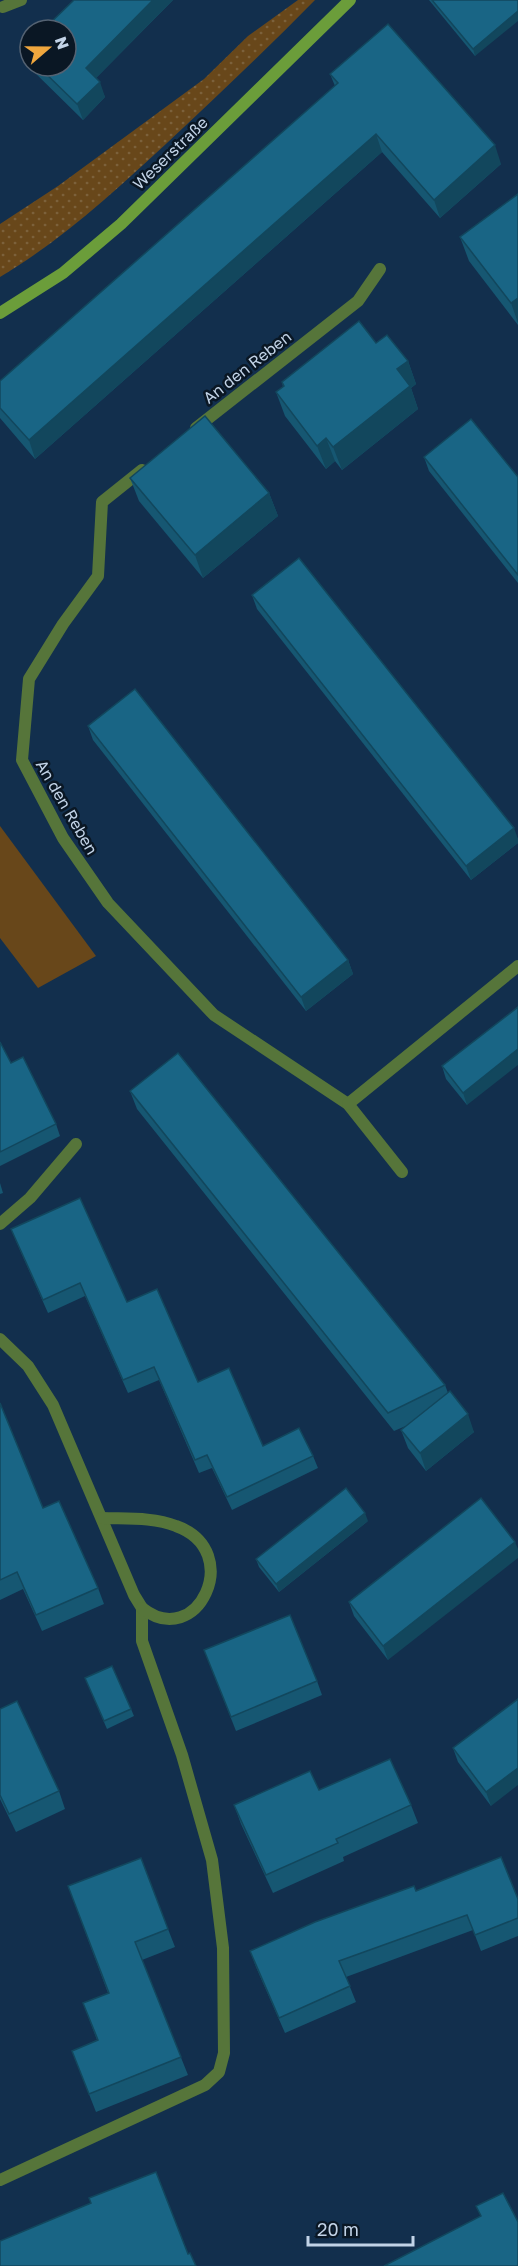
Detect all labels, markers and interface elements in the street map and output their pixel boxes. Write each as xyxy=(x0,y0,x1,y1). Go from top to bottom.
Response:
north arrow xyxy=(18,18,78,78)
text: N xyxy=(51,34,74,52)
street label: Weserstraße xyxy=(128,112,212,194)
street label: An den Reben xyxy=(199,326,295,408)
street label: An den Reben xyxy=(32,756,102,858)
scale bar xyxy=(308,2209,413,2247)
text: 20 m xyxy=(317,2218,359,2240)

